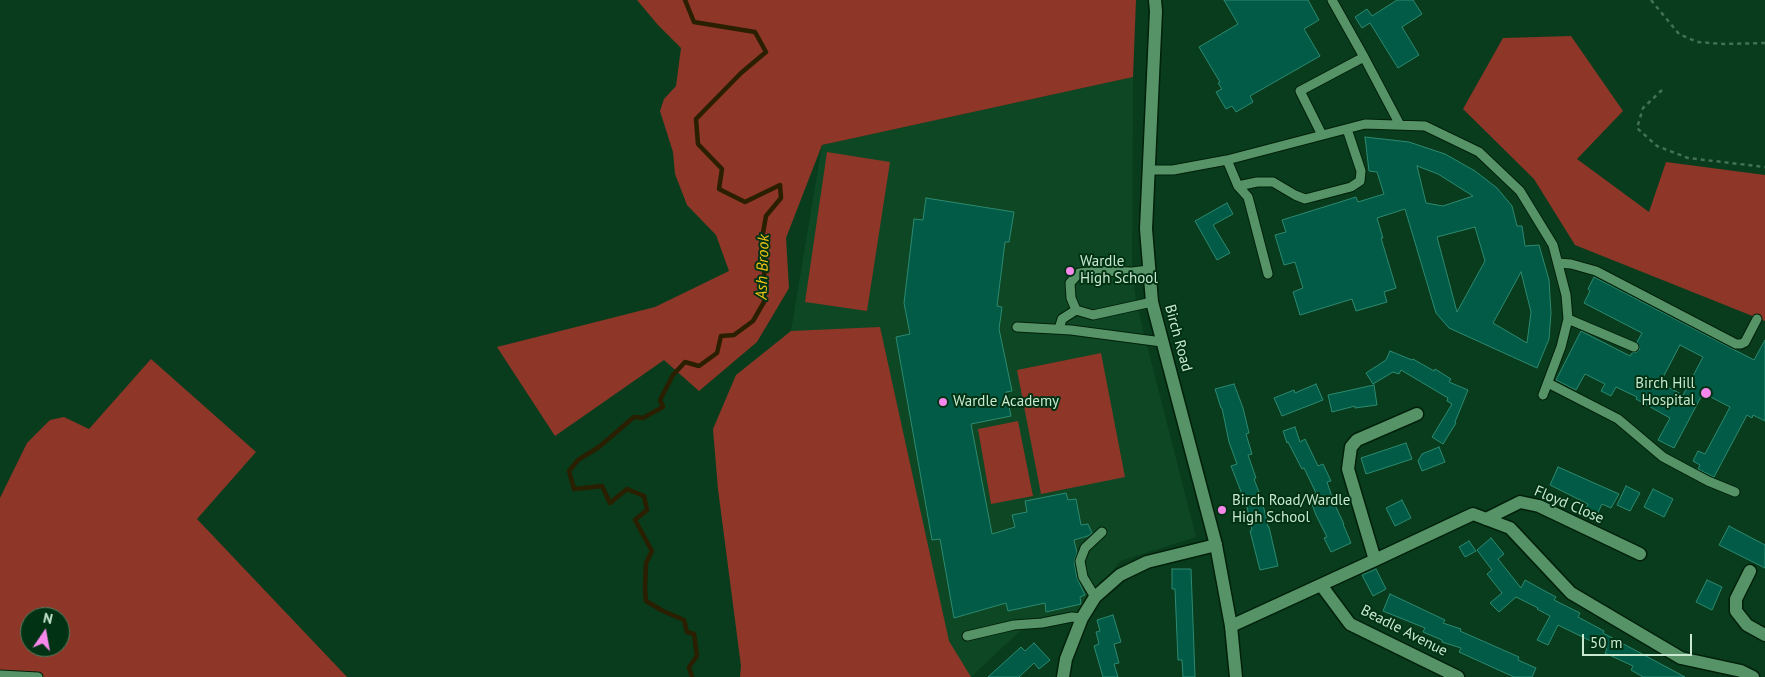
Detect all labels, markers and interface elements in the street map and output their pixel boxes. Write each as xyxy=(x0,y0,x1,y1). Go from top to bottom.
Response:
water label: Ash Brook xyxy=(752,234,774,300)
place label: Wardle High School xyxy=(1080,253,1158,288)
marker: Wardle High School xyxy=(1064,265,1076,277)
street label: Birch Road xyxy=(1160,303,1196,373)
place label: Birch Hill Hospital xyxy=(1635,375,1695,410)
marker: Birch Hill Hospital xyxy=(1699,386,1713,400)
place label: Wardle Academy xyxy=(953,393,1059,411)
marker: Wardle Academy xyxy=(937,396,949,408)
street label: Floyd Close xyxy=(1531,482,1607,528)
place label: Birch Road/Wardle High School xyxy=(1232,492,1350,527)
marker: Birch Road/Wardle High School xyxy=(1216,504,1228,516)
street label: Beadle Avenue xyxy=(1358,601,1450,661)
north arrow xyxy=(20,607,70,657)
text: N xyxy=(42,609,54,628)
scale bar xyxy=(1585,624,1695,656)
text: 50 m xyxy=(1590,633,1623,652)

